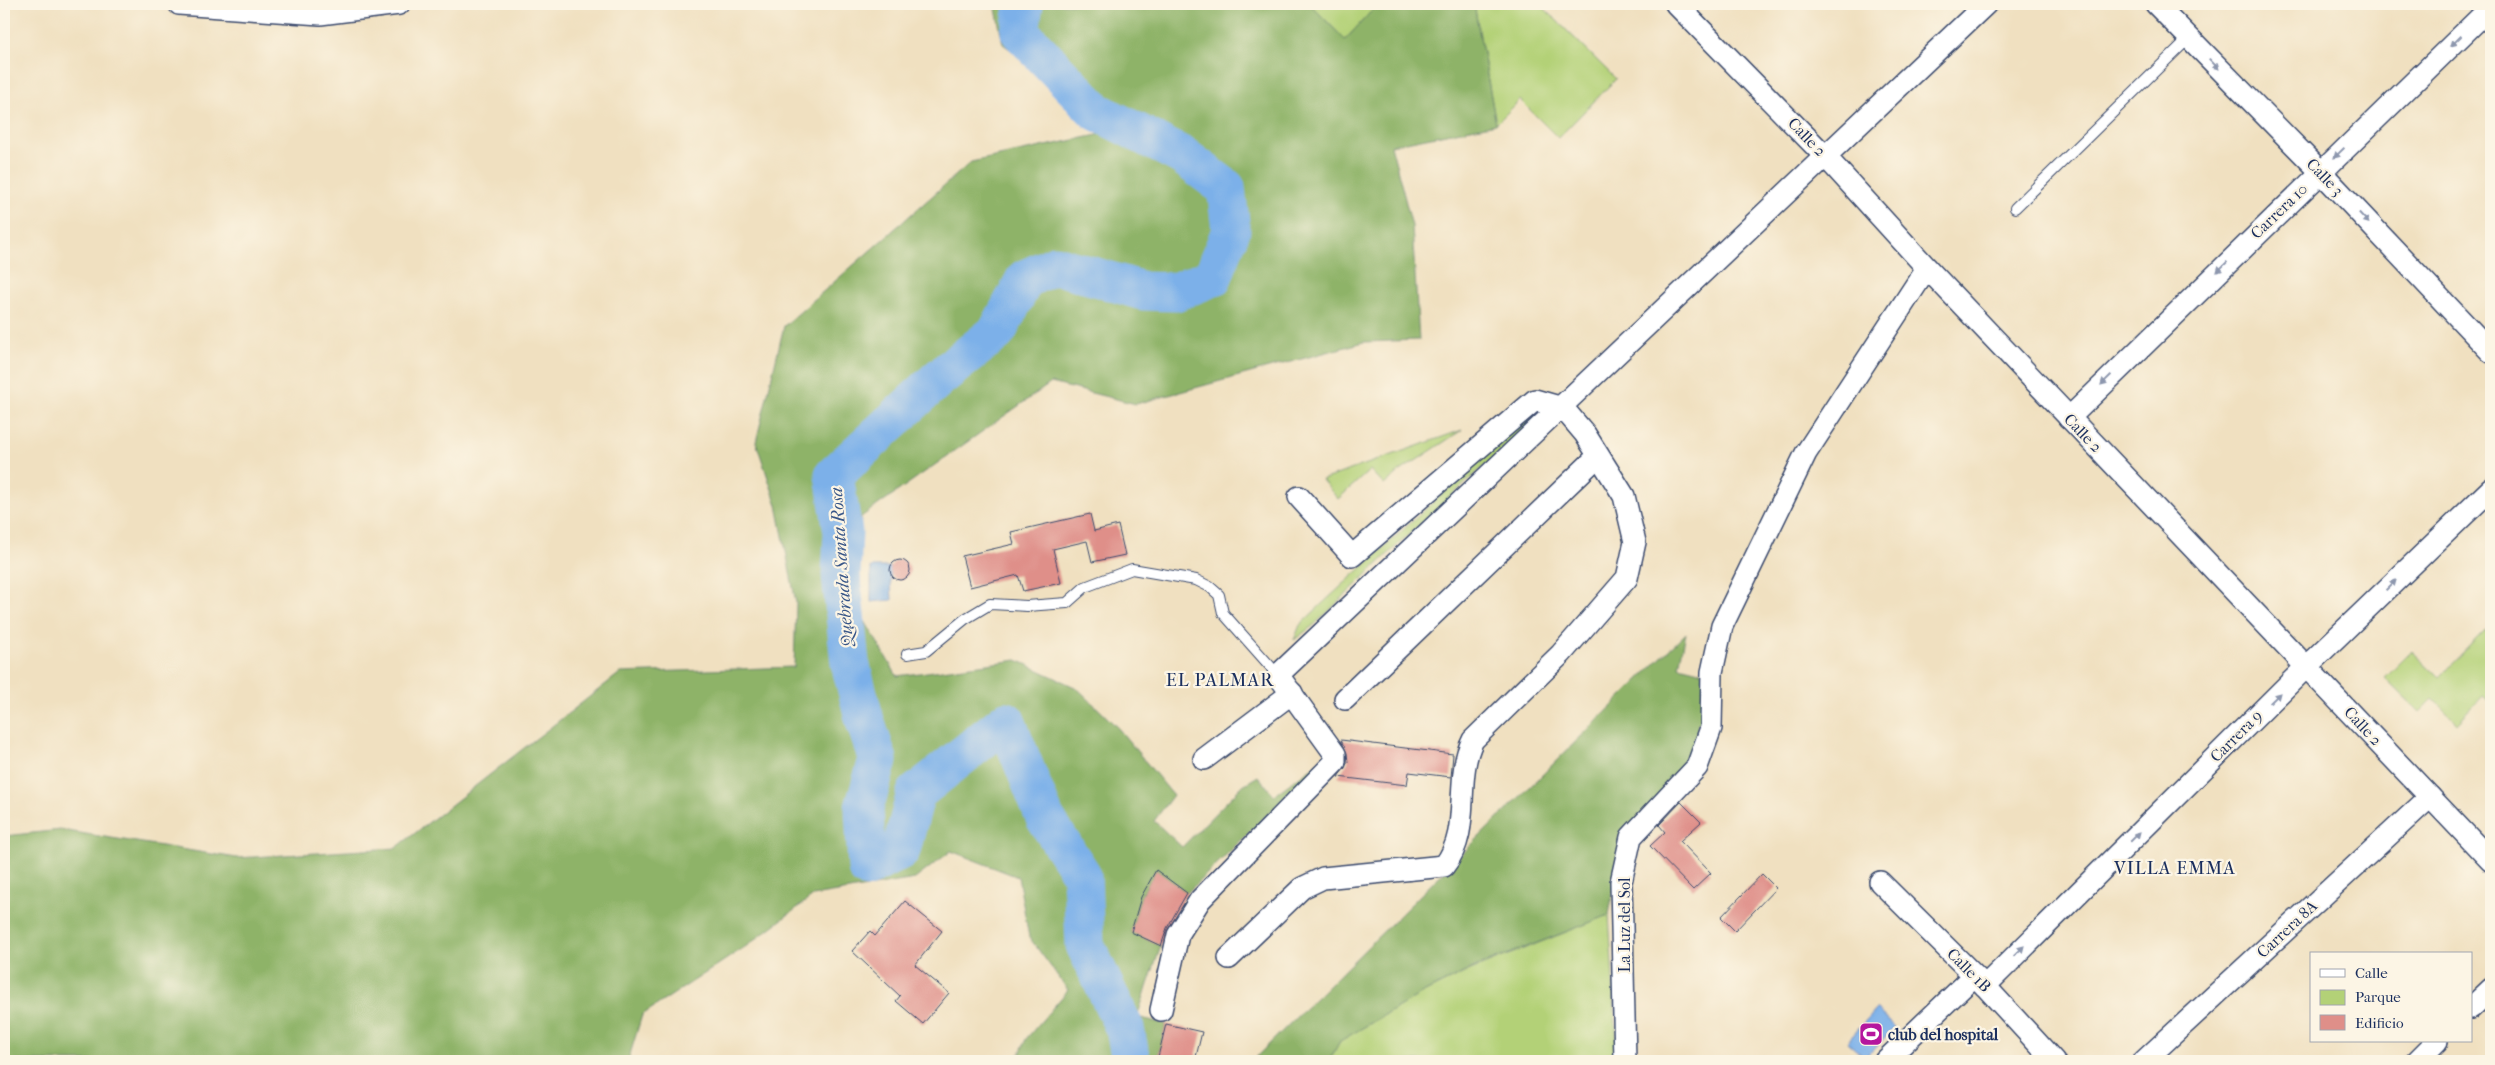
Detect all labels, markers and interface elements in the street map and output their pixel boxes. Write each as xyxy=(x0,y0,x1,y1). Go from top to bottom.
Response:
one-way arrow xyxy=(2450,35,2462,47)
one-way arrow xyxy=(2208,57,2220,69)
street label: Calle 2 xyxy=(1784,114,1830,160)
one-way arrow xyxy=(2333,147,2345,159)
street label: Calle 3 xyxy=(2303,154,2347,200)
street label: Carrera 10 xyxy=(2247,179,2311,243)
one-way arrow xyxy=(2358,211,2370,223)
one-way arrow xyxy=(2217,260,2229,272)
one-way arrow xyxy=(2101,374,2113,386)
street label: Calle 2 xyxy=(2060,410,2106,456)
water label: Quebrada Santa Rosa xyxy=(826,487,858,648)
one-way arrow xyxy=(2385,579,2397,591)
district label: EL PALMAR xyxy=(1166,670,1274,691)
one-way arrow xyxy=(2269,692,2281,704)
street label: Calle 2 xyxy=(2340,703,2386,749)
street label: Carrera 9 xyxy=(2206,706,2266,766)
one-way arrow xyxy=(2128,831,2140,843)
district label: VILLA EMMA xyxy=(2113,858,2236,879)
street label: La Luz del Sol xyxy=(1615,877,1634,972)
street label: Carrera 8A xyxy=(2253,896,2322,962)
street label: Calle 1B xyxy=(1943,944,1995,996)
one-way arrow xyxy=(2013,946,2025,958)
legend xyxy=(2310,952,2472,1042)
text: Calle xyxy=(2355,964,2388,982)
text: Parque xyxy=(2355,988,2401,1006)
text: Edificio xyxy=(2355,1014,2404,1032)
sports icon: club del hospital xyxy=(1858,1021,1884,1047)
place label: club del hospital xyxy=(1888,1025,1999,1045)

